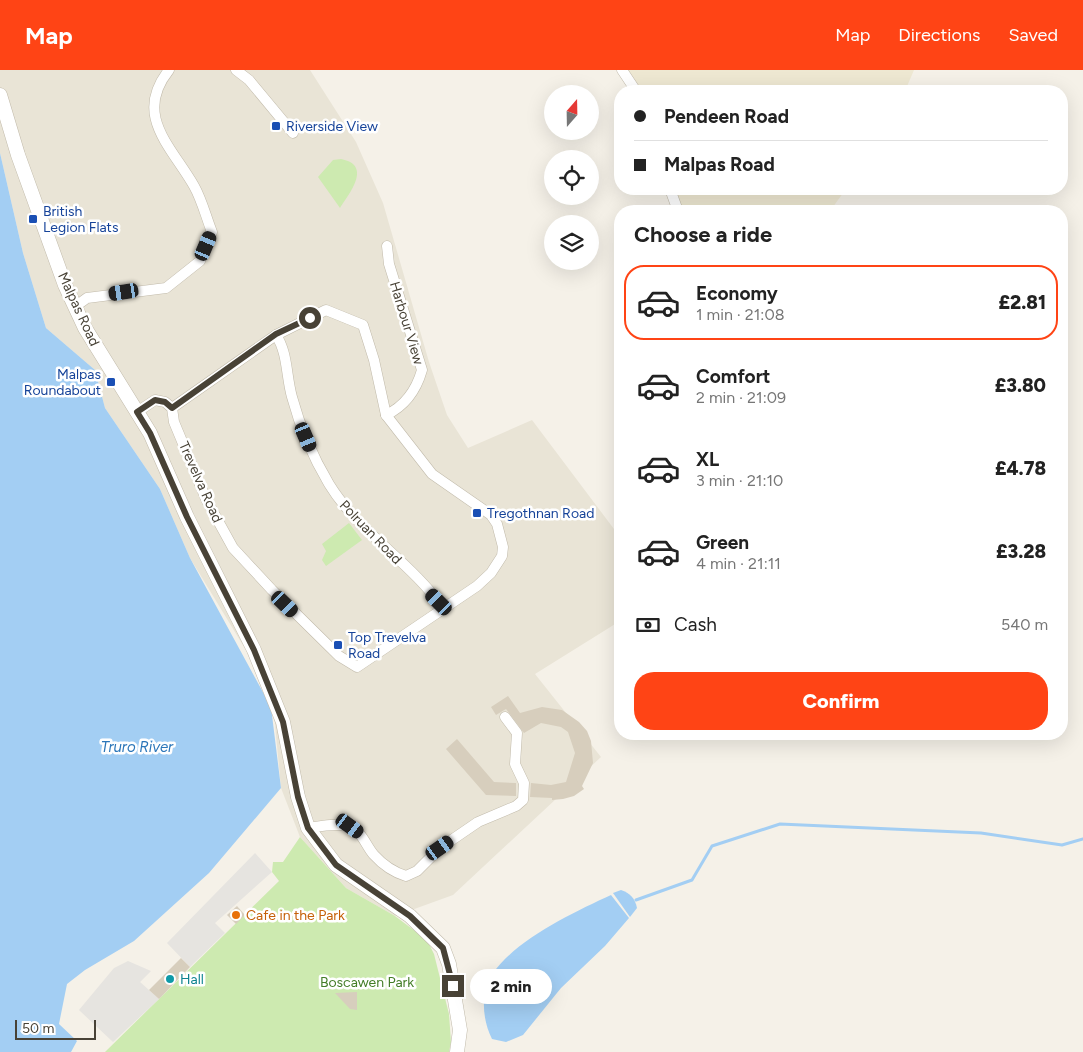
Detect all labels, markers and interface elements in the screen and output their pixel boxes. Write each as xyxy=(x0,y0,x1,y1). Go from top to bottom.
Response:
text: Map xyxy=(25,21,73,50)
text: Map xyxy=(835,24,870,46)
text: Directions xyxy=(898,24,980,46)
text: Saved xyxy=(1008,24,1058,46)
north arrow xyxy=(544,85,599,140)
map controls xyxy=(544,85,599,270)
text: Pendeen Road xyxy=(664,105,789,128)
place label: Riverside View xyxy=(286,118,378,135)
marker: Riverside View xyxy=(270,120,282,132)
button: locate xyxy=(544,150,599,205)
text: Malpas Road xyxy=(664,153,775,176)
place label: British Legion Flats xyxy=(43,203,118,236)
marker: British Legion Flats xyxy=(27,213,39,225)
button: layers xyxy=(544,215,599,270)
text: Choose a ride xyxy=(634,221,772,248)
car xyxy=(193,229,218,263)
street label: Malpas Road xyxy=(54,270,103,349)
street label: Harbour View xyxy=(386,279,427,367)
icon: car xyxy=(636,280,681,325)
car xyxy=(108,282,139,302)
text: Economy xyxy=(696,282,778,305)
text: £2.81 xyxy=(999,291,1046,314)
text: 1 min · 21:08 xyxy=(696,305,784,324)
route start xyxy=(299,307,321,329)
icon: car xyxy=(636,363,681,408)
text: Comfort xyxy=(696,365,771,388)
place label: Malpas Roundabout xyxy=(24,366,101,399)
text: £3.80 xyxy=(995,374,1046,397)
marker: Malpas Roundabout xyxy=(105,376,117,388)
text: 2 min · 21:09 xyxy=(696,388,786,407)
car xyxy=(293,420,318,454)
street label: Trevelva Road xyxy=(175,439,226,525)
icon: car xyxy=(636,446,681,491)
text: XL xyxy=(696,448,719,471)
text: £4.78 xyxy=(995,457,1046,480)
text: 3 min · 21:10 xyxy=(696,471,783,490)
street label: Polruan Road xyxy=(336,497,405,568)
place label: Tregothnan Road xyxy=(487,505,594,522)
marker: Tregothnan Road xyxy=(471,507,483,519)
icon: car xyxy=(636,529,681,574)
text: Green xyxy=(696,531,749,554)
text: £3.28 xyxy=(996,540,1046,563)
text: 4 min · 21:11 xyxy=(696,554,781,573)
car xyxy=(423,586,454,618)
car xyxy=(268,588,301,620)
icon: cash xyxy=(634,611,662,639)
text: Cash xyxy=(674,613,717,636)
text: 540 m xyxy=(1001,615,1048,634)
place label: Top Trevelva Road xyxy=(348,629,426,662)
marker: Top Trevelva Road xyxy=(332,639,344,651)
button: Confirm xyxy=(634,672,1048,730)
water label: Truro River xyxy=(101,738,174,756)
car xyxy=(333,811,366,841)
car xyxy=(423,833,456,863)
place label: Cafe in the Park xyxy=(246,907,345,924)
marker: Cafe in the Park xyxy=(230,909,242,921)
callout: 2 min xyxy=(470,968,553,1004)
place label: Hall xyxy=(180,971,204,988)
marker: Hall xyxy=(164,973,176,985)
park label: Boscawen Park xyxy=(320,974,414,991)
route end xyxy=(442,975,464,997)
text: 2 min xyxy=(491,977,531,996)
scale bar xyxy=(15,1017,96,1040)
text: 50 m xyxy=(22,1020,54,1037)

